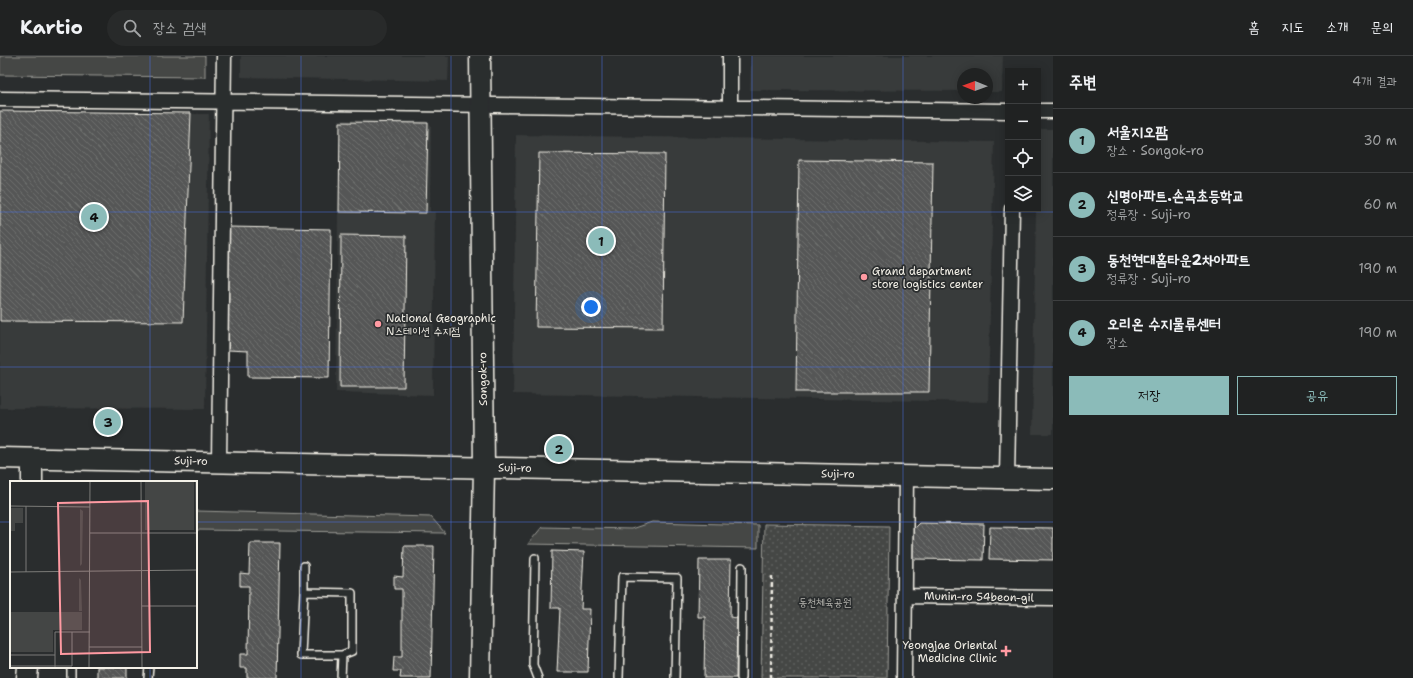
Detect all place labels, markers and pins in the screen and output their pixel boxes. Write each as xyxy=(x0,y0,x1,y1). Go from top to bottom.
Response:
pin: 4 xyxy=(81,202,107,232)
pin: 1 xyxy=(588,226,614,256)
place label: Grand department store logistics center xyxy=(872,264,983,292)
marker: Grand department store logistics center xyxy=(859,272,869,282)
place label: National Geographic N스테이션 수지점 xyxy=(386,311,496,339)
marker: National Geographic N스테이션 수지점 xyxy=(373,319,383,329)
pin: 3 xyxy=(95,407,121,437)
pin: 2 xyxy=(546,434,572,464)
place label: Yeongjae Oriental Medicine Clinic xyxy=(903,638,998,666)
marker: Yeongjae Oriental Medicine Clinic xyxy=(1000,645,1012,657)

